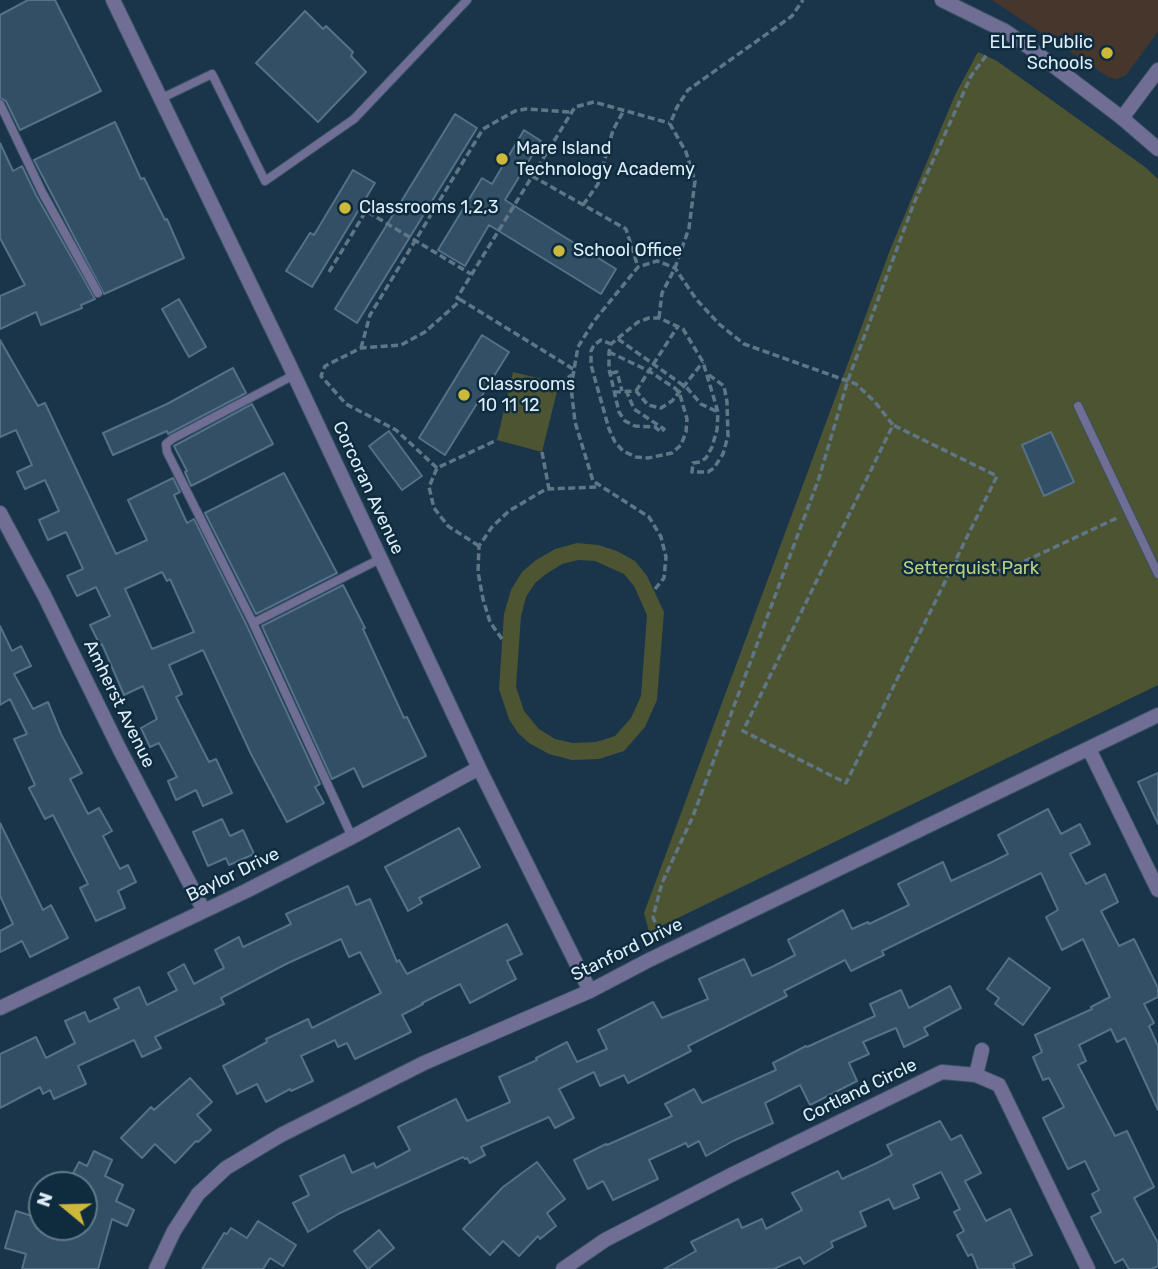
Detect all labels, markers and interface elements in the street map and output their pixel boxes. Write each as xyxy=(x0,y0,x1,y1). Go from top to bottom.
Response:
place label: ELITE Public Schools xyxy=(990,32,1093,74)
marker: ELITE Public Schools xyxy=(1099,45,1115,61)
place label: Mare Island Technology Academy xyxy=(516,138,695,180)
marker: Mare Island Technology Academy xyxy=(494,151,510,167)
place label: Classrooms 1,2,3 xyxy=(359,197,499,219)
marker: Classrooms 1,2,3 xyxy=(337,200,353,216)
place label: School Office xyxy=(573,240,682,262)
marker: School Office xyxy=(551,243,567,259)
place label: Classrooms 10 11 12 xyxy=(478,374,575,416)
marker: Classrooms 10 11 12 xyxy=(456,387,472,403)
street label: Corcoran Avenue xyxy=(328,418,408,558)
park label: Setterquist Park xyxy=(903,558,1039,580)
street label: Amherst Avenue xyxy=(79,637,159,771)
street label: Baylor Drive xyxy=(183,843,283,907)
street label: Stanford Drive xyxy=(568,914,686,986)
street label: Cortland Circle xyxy=(800,1054,920,1128)
north arrow xyxy=(28,1171,98,1241)
text: N xyxy=(31,1189,58,1210)

